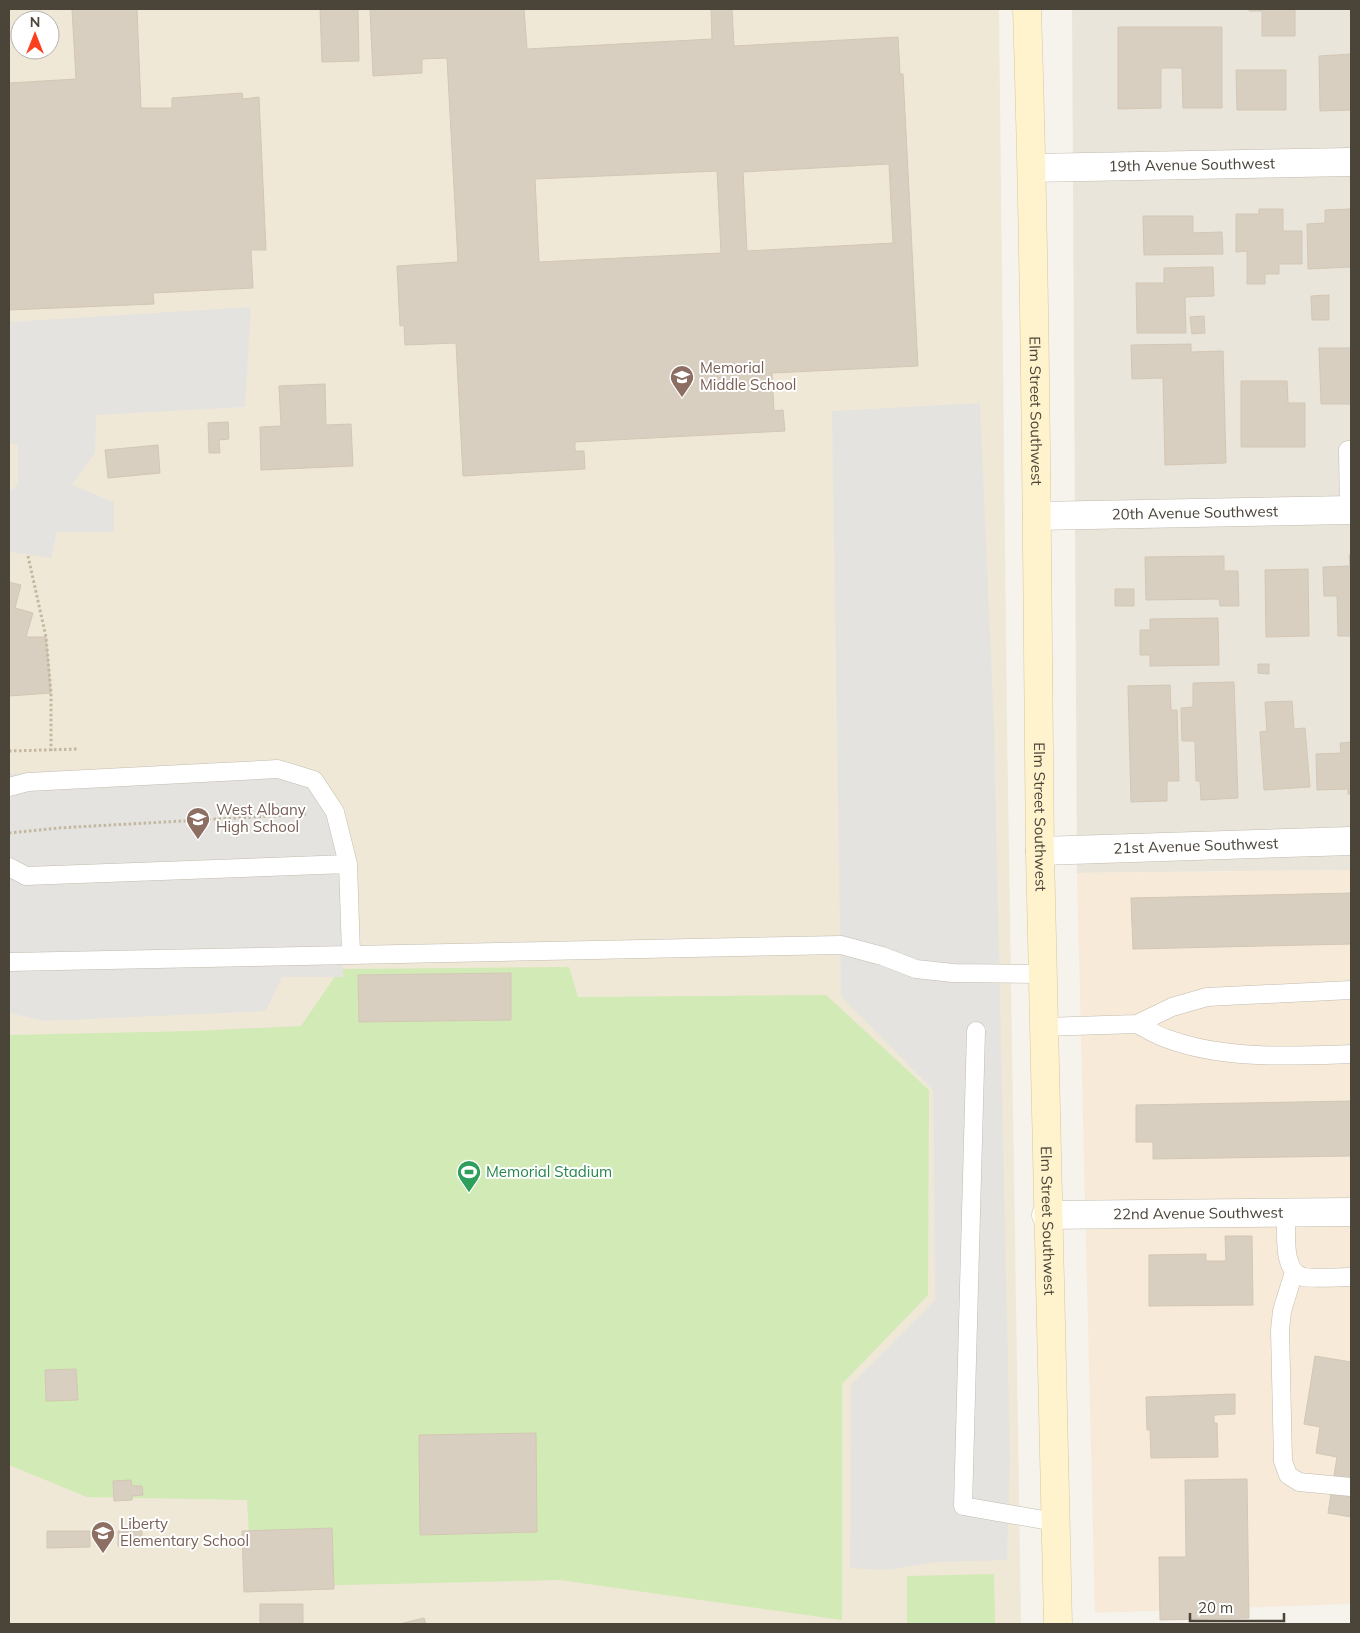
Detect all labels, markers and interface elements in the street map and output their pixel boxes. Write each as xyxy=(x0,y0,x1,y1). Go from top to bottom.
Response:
north arrow xyxy=(10,10,60,60)
text: N xyxy=(30,13,40,31)
street label: 19th Avenue Southwest xyxy=(1109,153,1275,176)
street label: Elm Street Southwest xyxy=(1025,336,1046,486)
place label: Memorial Middle School xyxy=(700,358,796,394)
school or university icon: Memorial Middle School xyxy=(669,364,695,398)
street label: 20th Avenue Southwest xyxy=(1112,501,1278,524)
street label: Elm Street Southwest xyxy=(1030,742,1051,892)
place label: West Albany High School xyxy=(216,800,306,836)
school or university icon: West Albany High School xyxy=(185,806,211,840)
street label: 21st Avenue Southwest xyxy=(1113,833,1279,858)
street label: Elm Street Southwest xyxy=(1037,1146,1059,1296)
sports icon: Memorial Stadium xyxy=(456,1159,482,1193)
place label: Memorial Stadium xyxy=(486,1162,612,1181)
street label: 22nd Avenue Southwest xyxy=(1113,1203,1283,1223)
place label: Liberty Elementary School xyxy=(120,1514,249,1550)
school or university icon: Liberty Elementary School xyxy=(90,1520,116,1554)
scale bar xyxy=(1190,1590,1284,1622)
text: 20 m xyxy=(1198,1598,1233,1617)

